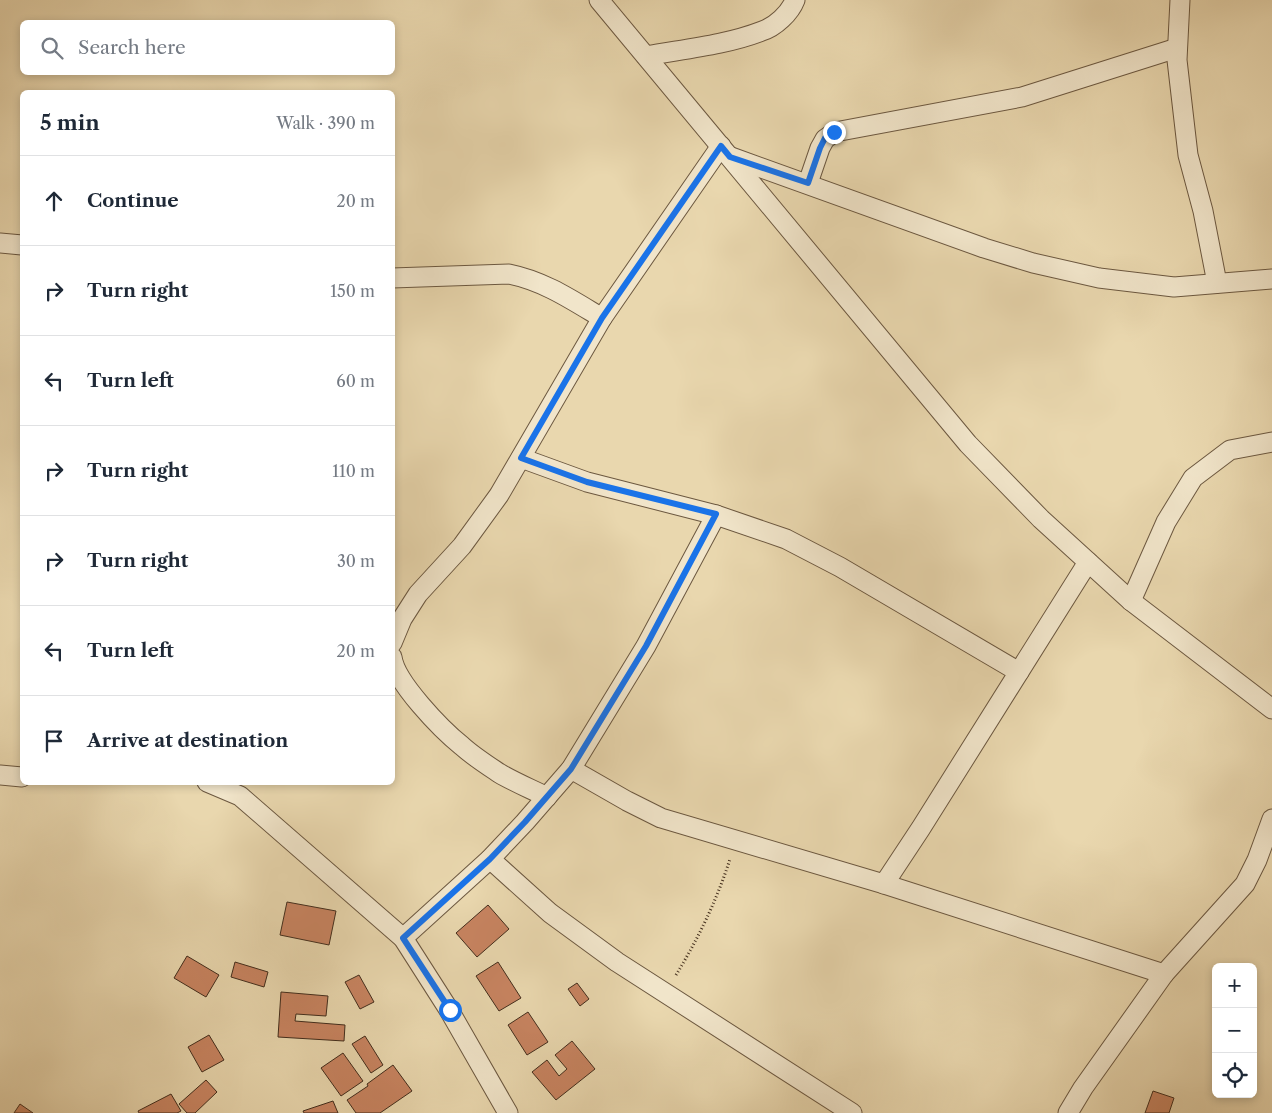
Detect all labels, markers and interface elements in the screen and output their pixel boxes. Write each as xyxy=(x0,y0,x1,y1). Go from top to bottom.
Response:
search box xyxy=(20,20,395,75)
icon: search xyxy=(38,34,66,62)
text: Search here xyxy=(78,36,186,59)
text: 5 min xyxy=(40,110,100,135)
text: Walk · 390 m xyxy=(276,113,375,133)
route end xyxy=(823,121,846,144)
icon: ahead xyxy=(40,187,68,215)
text: Continue xyxy=(87,189,179,212)
text: 20 m xyxy=(336,191,375,211)
icon: right xyxy=(40,277,68,305)
text: Turn right xyxy=(87,279,188,302)
text: 150 m xyxy=(330,281,375,301)
icon: left xyxy=(40,367,68,395)
text: Turn left xyxy=(87,369,174,392)
text: 60 m xyxy=(336,371,375,391)
icon: right xyxy=(40,457,68,485)
text: Turn right xyxy=(87,459,188,482)
text: 110 m xyxy=(332,461,375,481)
icon: right xyxy=(40,547,68,575)
text: Turn right xyxy=(87,549,188,572)
text: 30 m xyxy=(337,551,375,571)
icon: left xyxy=(40,637,68,665)
text: Turn left xyxy=(87,639,174,662)
text: 20 m xyxy=(336,641,375,661)
icon: arrive xyxy=(40,727,68,755)
text: Arrive at destination xyxy=(87,729,288,752)
map controls xyxy=(1212,963,1257,1098)
button: + xyxy=(1212,963,1257,1008)
route start xyxy=(439,999,462,1022)
button: − xyxy=(1212,1008,1257,1053)
button: locate xyxy=(1212,1053,1257,1098)

